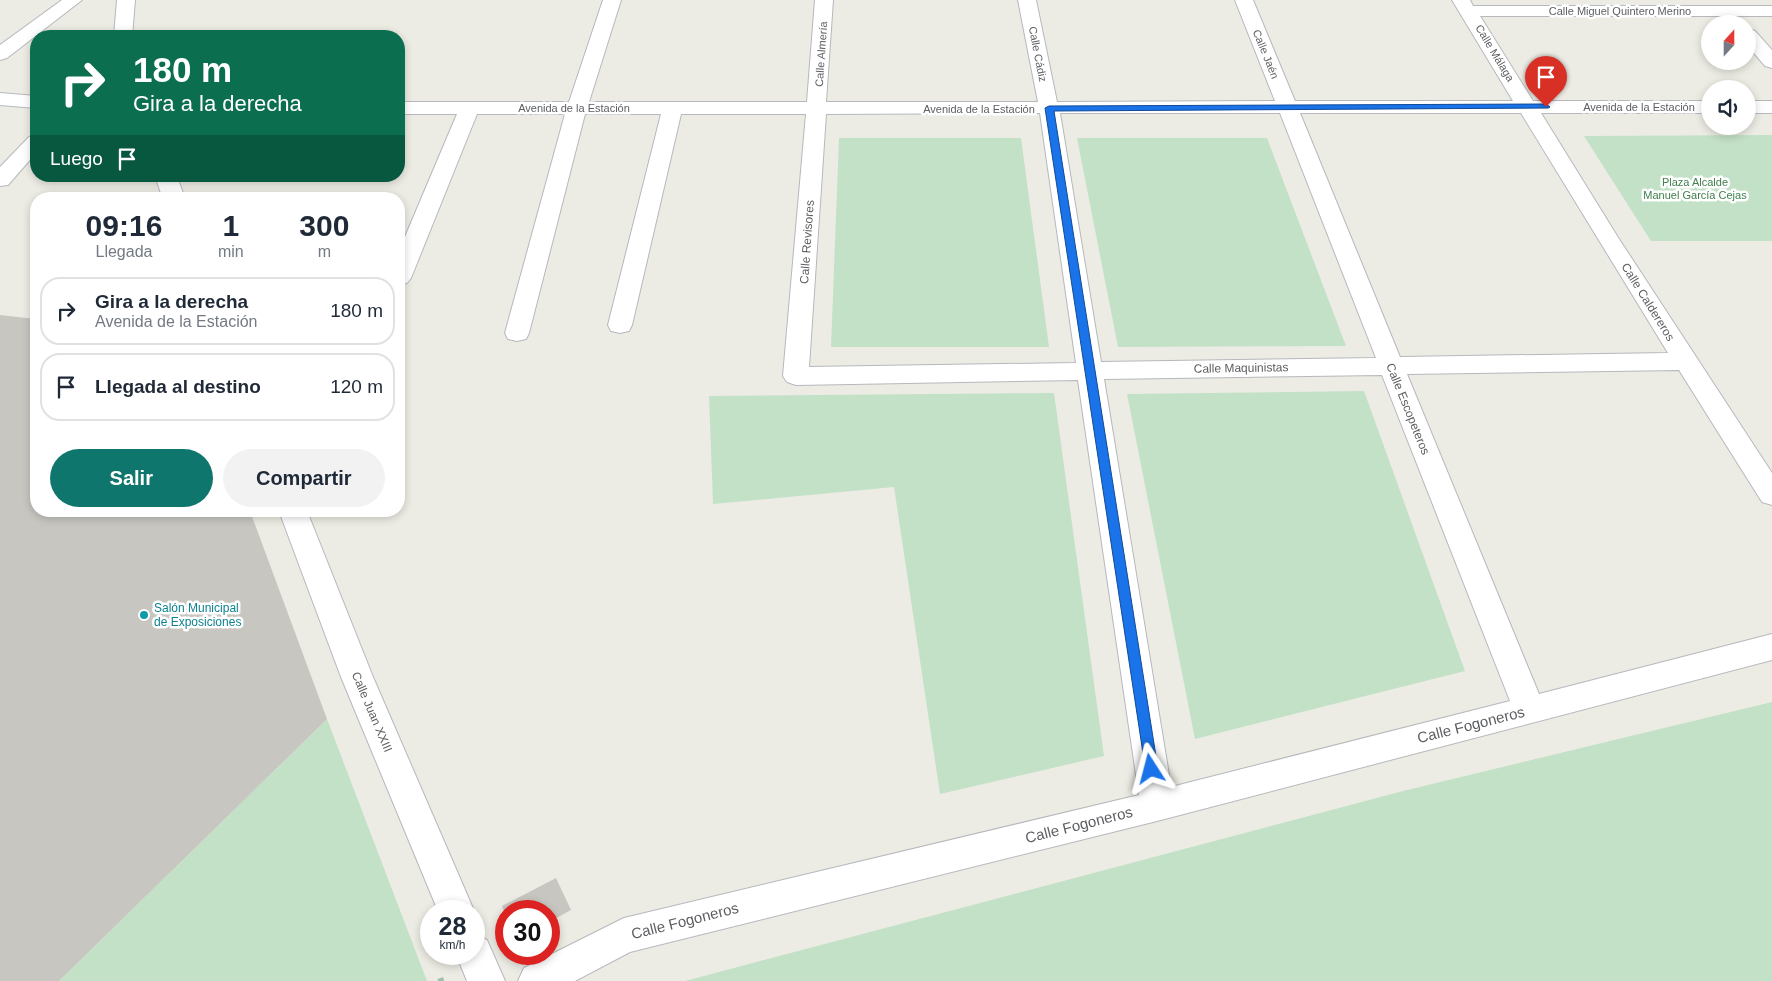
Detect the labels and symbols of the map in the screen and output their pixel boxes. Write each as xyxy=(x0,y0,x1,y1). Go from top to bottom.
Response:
street label: Calle Miguel Quintero Merino xyxy=(1549,5,1691,17)
north arrow xyxy=(1701,15,1756,70)
street label: Calle Almería xyxy=(813,20,829,87)
street label: Calle Málaga xyxy=(1473,22,1517,84)
street label: Calle Cádiz xyxy=(1027,25,1049,83)
street label: Calle Jaén xyxy=(1251,28,1281,80)
pin xyxy=(1525,56,1567,107)
street label: Avenida de la Estación xyxy=(1583,101,1695,113)
street label: Avenida de la Estación xyxy=(518,102,630,114)
street label: Avenida de la Estación xyxy=(923,103,1035,115)
park label: Plaza Alcalde Manuel García Cejas xyxy=(1643,176,1747,201)
street label: Calle Revisores xyxy=(797,200,817,284)
street label: Calle Caldereros xyxy=(1618,260,1678,344)
street label: Calle Maquinistas xyxy=(1194,360,1288,376)
street label: Calle Escopeteros xyxy=(1383,361,1433,457)
place label: Salón Municipal de Exposiciones xyxy=(154,601,241,629)
marker: Salón Municipal de Exposiciones xyxy=(138,609,150,621)
street label: Calle Juan XXIII xyxy=(349,670,395,754)
street label: Calle Fogoneros xyxy=(1415,703,1526,746)
position arrow xyxy=(1124,742,1176,794)
street label: Calle Fogoneros xyxy=(1023,803,1134,846)
street label: Calle Fogoneros xyxy=(629,899,740,942)
speed limit sign: 30 xyxy=(495,900,560,965)

